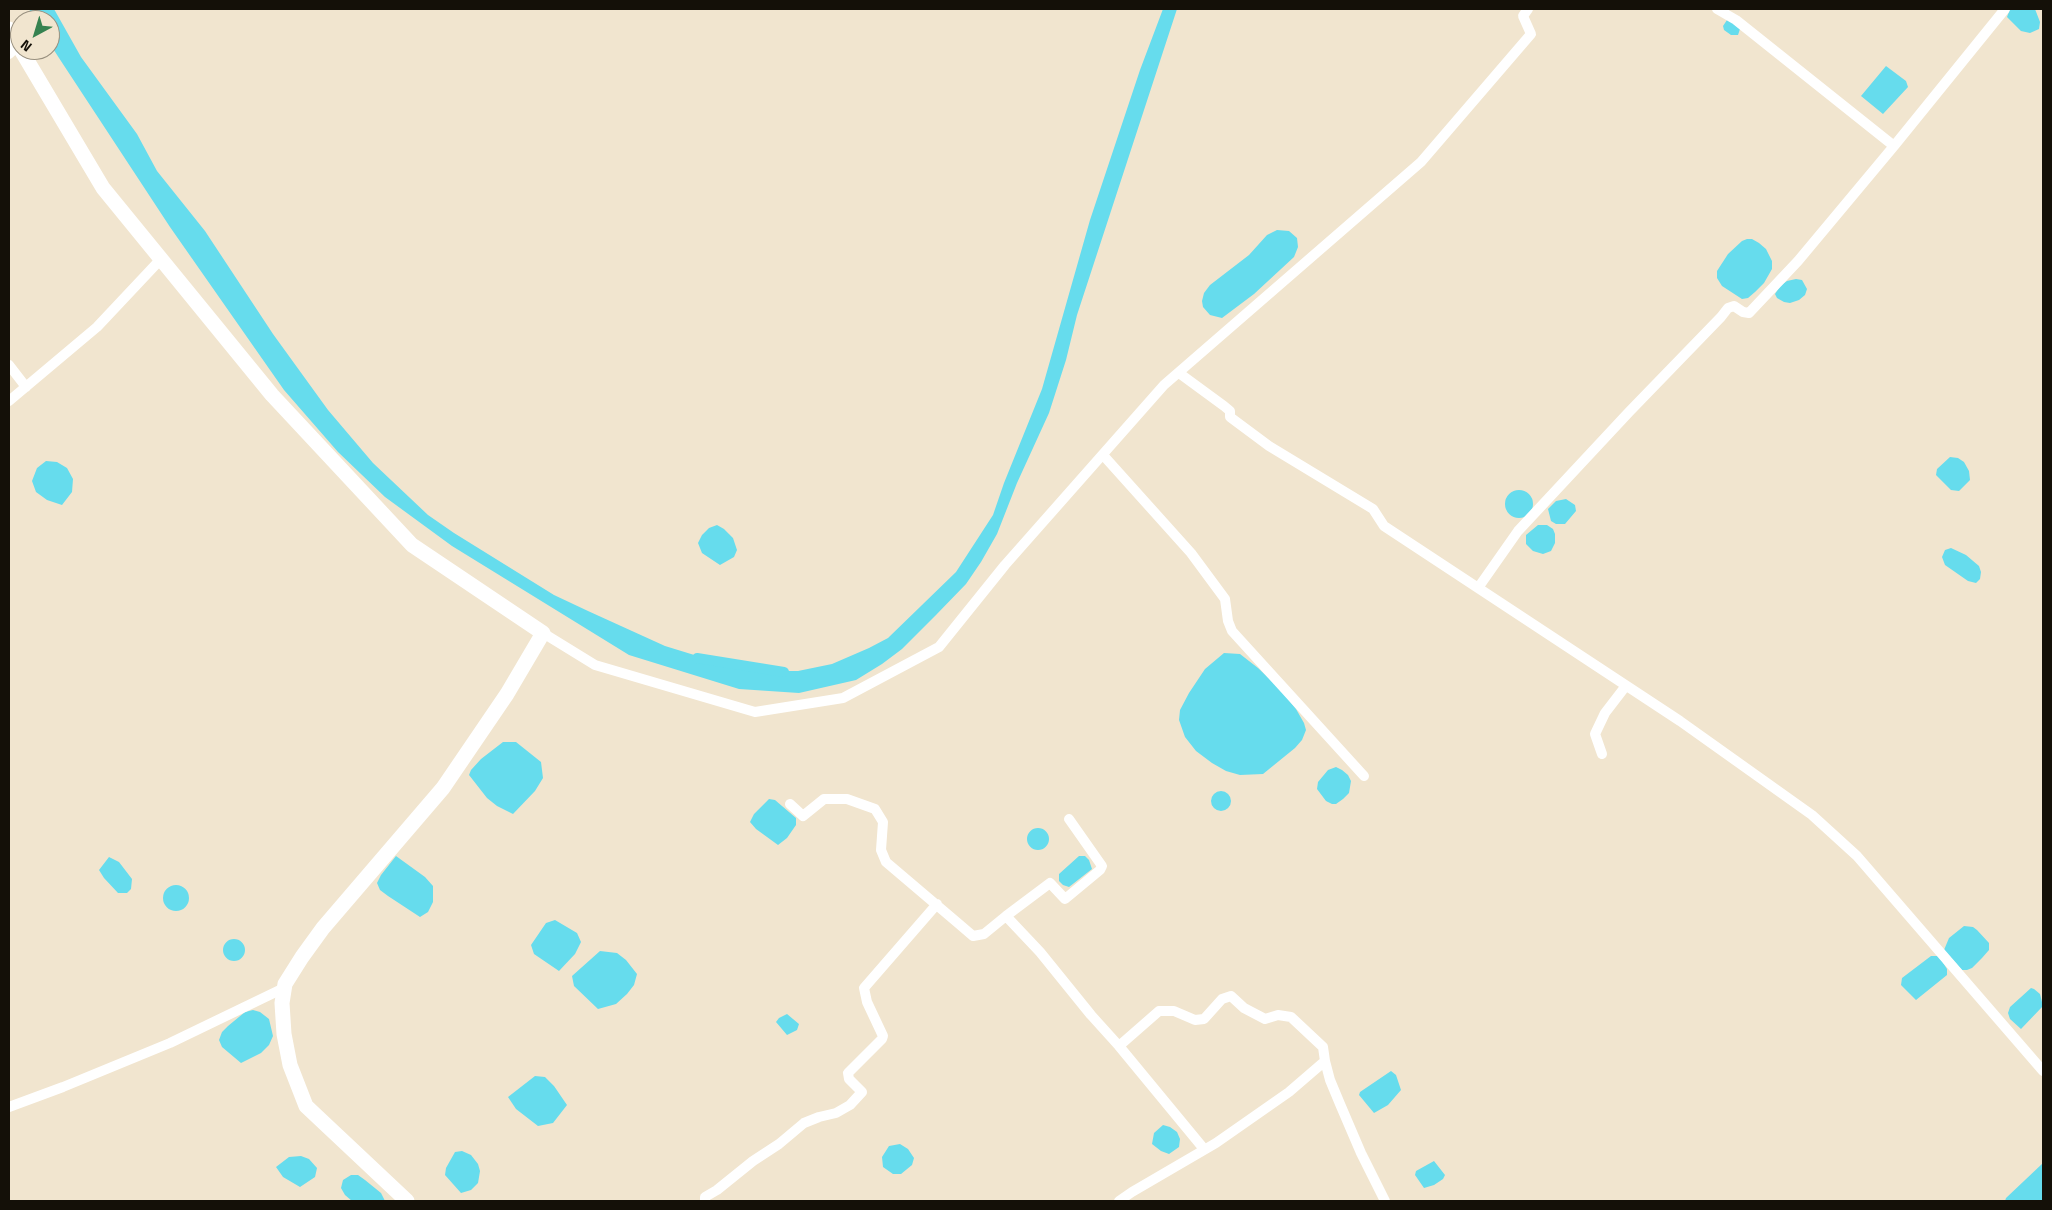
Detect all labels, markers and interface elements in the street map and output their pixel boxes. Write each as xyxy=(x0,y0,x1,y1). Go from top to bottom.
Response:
north arrow xyxy=(10,10,60,60)
text: N xyxy=(16,35,36,57)

